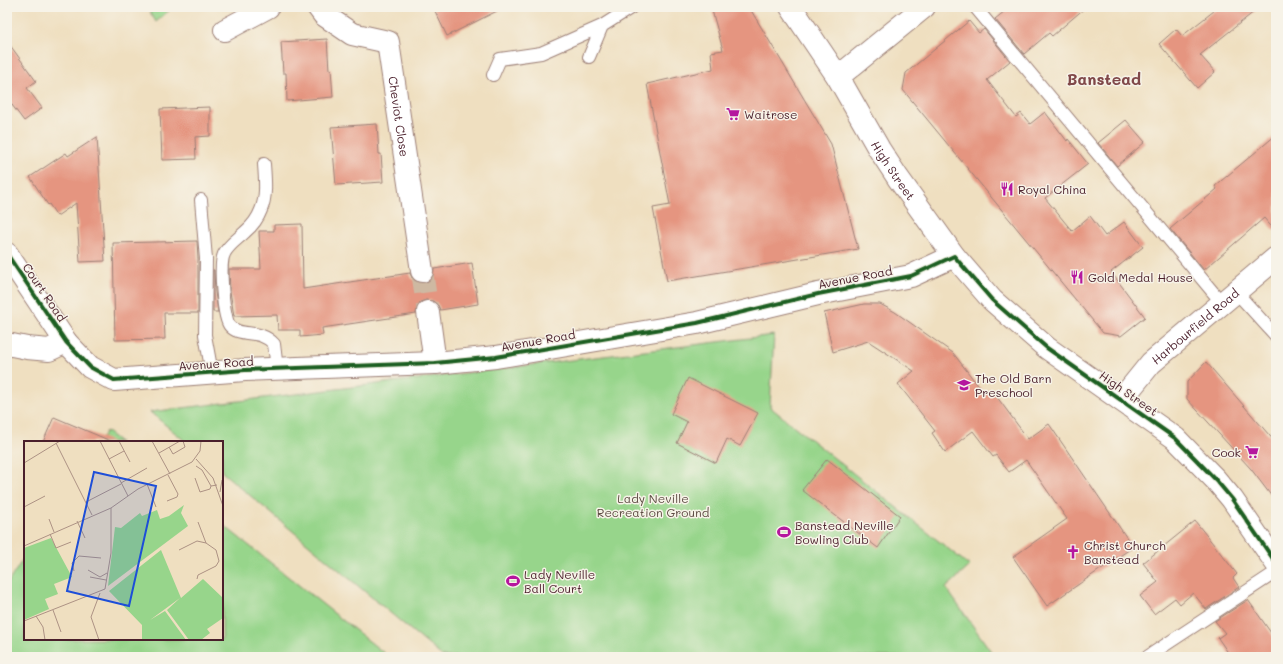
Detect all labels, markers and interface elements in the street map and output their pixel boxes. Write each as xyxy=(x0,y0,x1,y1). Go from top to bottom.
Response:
district label: Banstead xyxy=(1067,68,1141,89)
street label: Cheviot Close xyxy=(385,75,413,158)
supermarket icon: Waitrose xyxy=(725,106,741,122)
place label: Waitrose xyxy=(744,106,797,122)
street label: High Street xyxy=(868,138,919,203)
restaurant icon: Royal China xyxy=(999,181,1015,197)
place label: Royal China xyxy=(1018,181,1087,197)
street label: Court Road xyxy=(20,260,71,325)
street label: Avenue Road xyxy=(817,262,894,292)
restaurant icon: Gold Medal House xyxy=(1069,269,1085,285)
place label: Gold Medal House xyxy=(1088,269,1193,285)
street label: Harbourfield Road xyxy=(1148,284,1242,367)
street label: Avenue Road xyxy=(500,326,577,354)
street label: Avenue Road xyxy=(178,352,254,374)
street label: High Street xyxy=(1097,367,1161,419)
place label: The Old Barn Preschool xyxy=(975,370,1051,400)
school or university icon: The Old Barn Preschool xyxy=(956,377,972,393)
inset map xyxy=(24,441,223,640)
place label: Cook xyxy=(1212,444,1241,460)
supermarket icon: Cook xyxy=(1244,444,1260,460)
park label: Lady Neville Recreation Ground xyxy=(597,490,710,520)
place label: Banstead Neville Bowling Club xyxy=(795,517,894,547)
sports icon: Banstead Neville Bowling Club xyxy=(776,524,792,540)
place label: Christ Church Banstead xyxy=(1084,537,1166,567)
church icon: Christ Church Banstead xyxy=(1065,544,1081,560)
place label: Lady Neville Ball Court xyxy=(524,566,595,596)
sports icon: Lady Neville Ball Court xyxy=(505,573,521,589)

